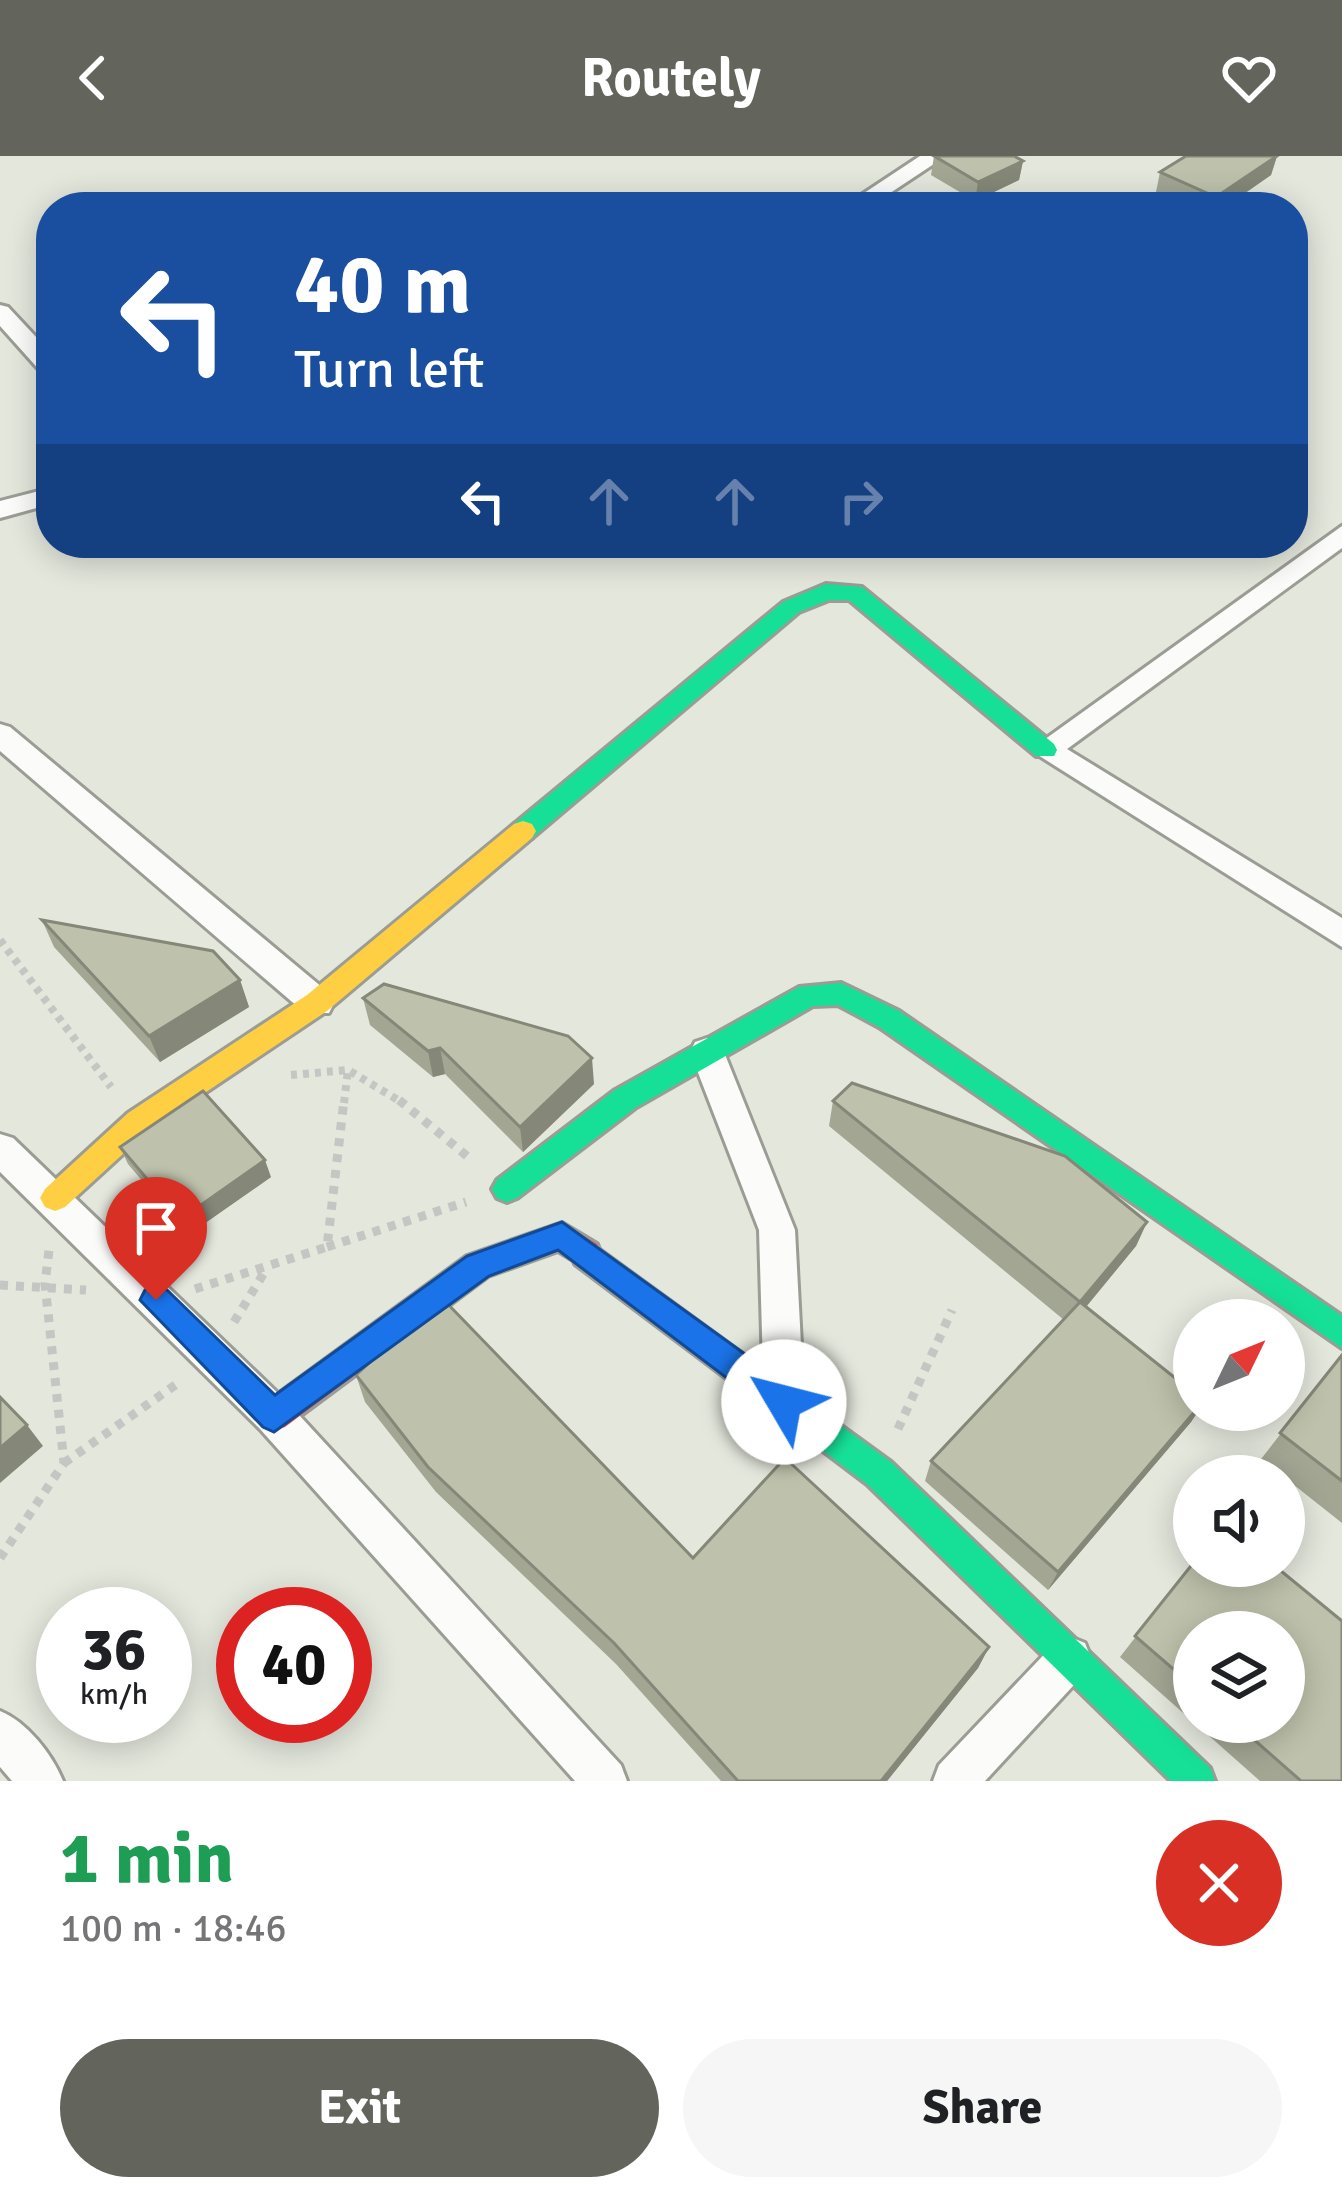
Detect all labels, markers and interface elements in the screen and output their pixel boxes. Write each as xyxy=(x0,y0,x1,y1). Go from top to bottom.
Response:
icon: back xyxy=(60,45,126,111)
text: Routely xyxy=(581,45,761,112)
icon: heart xyxy=(1216,45,1282,111)
text: 40 m xyxy=(294,233,471,337)
icon: left xyxy=(96,240,252,396)
text: Turn left xyxy=(294,336,484,403)
icon: left xyxy=(450,468,516,534)
icon: ahead xyxy=(576,468,642,534)
icon: ahead xyxy=(702,468,768,534)
icon: right xyxy=(828,468,894,534)
pin xyxy=(105,1177,207,1300)
icon: arrive xyxy=(123,1195,189,1261)
north arrow xyxy=(1173,1299,1305,1431)
map controls xyxy=(1173,1299,1305,1743)
position arrow xyxy=(721,1339,847,1465)
button: sound xyxy=(1173,1455,1305,1587)
speed limit sign: 40 xyxy=(216,1587,372,1743)
button: layers xyxy=(1173,1611,1305,1743)
text: 36 xyxy=(82,1613,146,1687)
text: km/h xyxy=(80,1676,148,1713)
text: 1 min xyxy=(60,1814,234,1903)
button: close xyxy=(1156,1820,1282,1946)
text: 100 m · 18:46 xyxy=(60,1904,287,1952)
button: Exit xyxy=(60,2039,659,2177)
button: Share xyxy=(683,2039,1282,2177)

